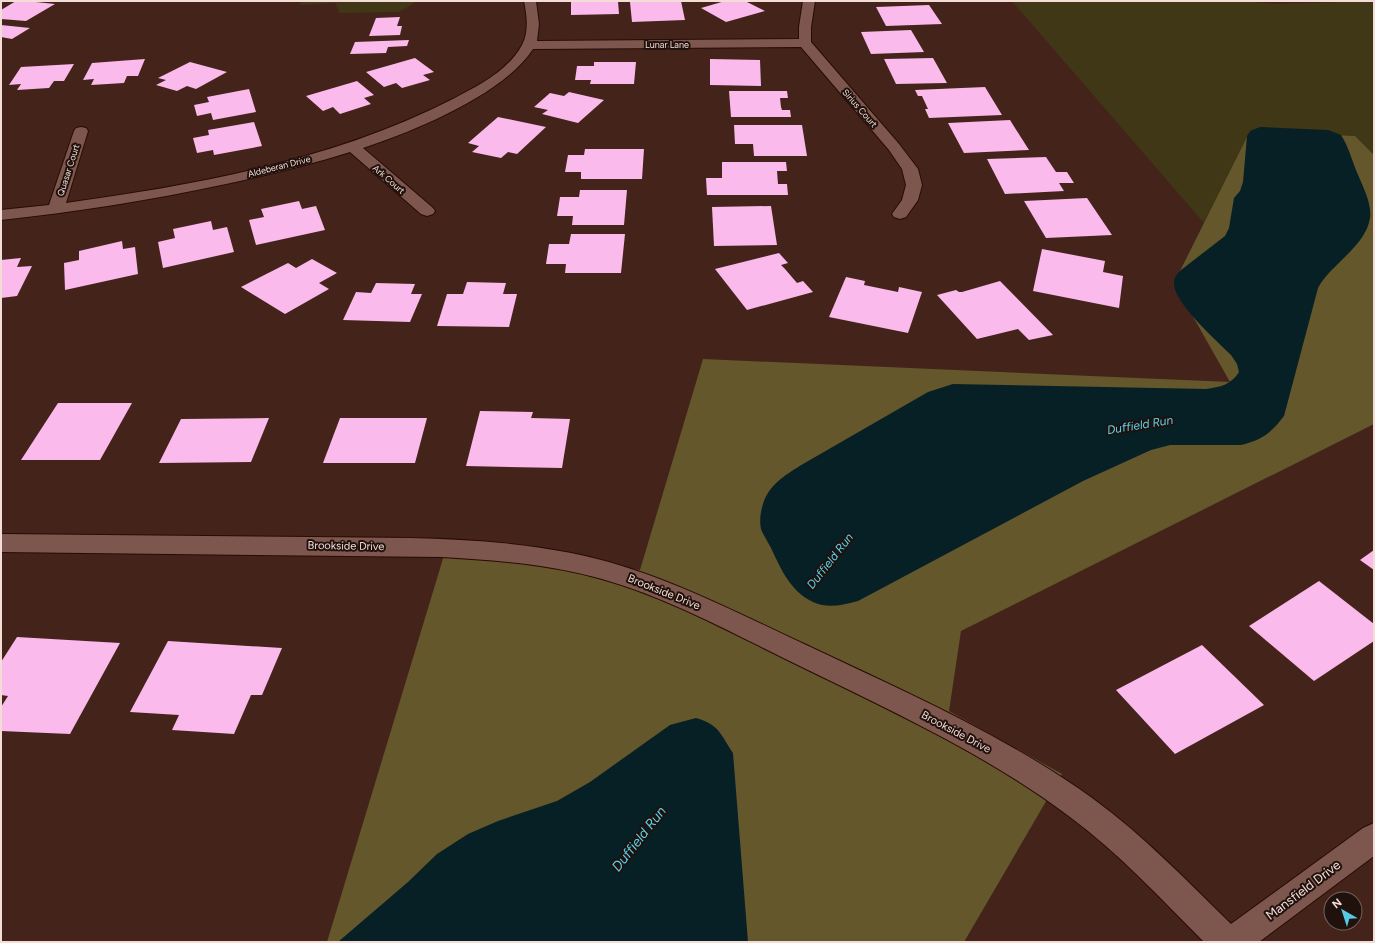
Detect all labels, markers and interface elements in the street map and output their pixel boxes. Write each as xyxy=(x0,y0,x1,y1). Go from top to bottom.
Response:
street label: Lunar Lane xyxy=(645,39,689,50)
street label: Sirius Court xyxy=(840,87,880,130)
street label: Quasar Court xyxy=(54,142,82,197)
street label: Aldeberan Drive xyxy=(247,153,312,179)
street label: Ark Court xyxy=(371,162,408,196)
water label: Duffield Run xyxy=(1106,413,1174,437)
water label: Duffield Run xyxy=(804,530,856,592)
street label: Brookside Drive xyxy=(307,539,385,553)
street label: Brookside Drive xyxy=(626,572,702,612)
street label: Brookside Drive xyxy=(919,708,993,756)
water label: Duffield Run xyxy=(608,803,670,875)
street label: Mansfield Drive xyxy=(1263,857,1343,923)
north arrow xyxy=(1323,891,1363,931)
text: N xyxy=(1330,896,1344,911)

